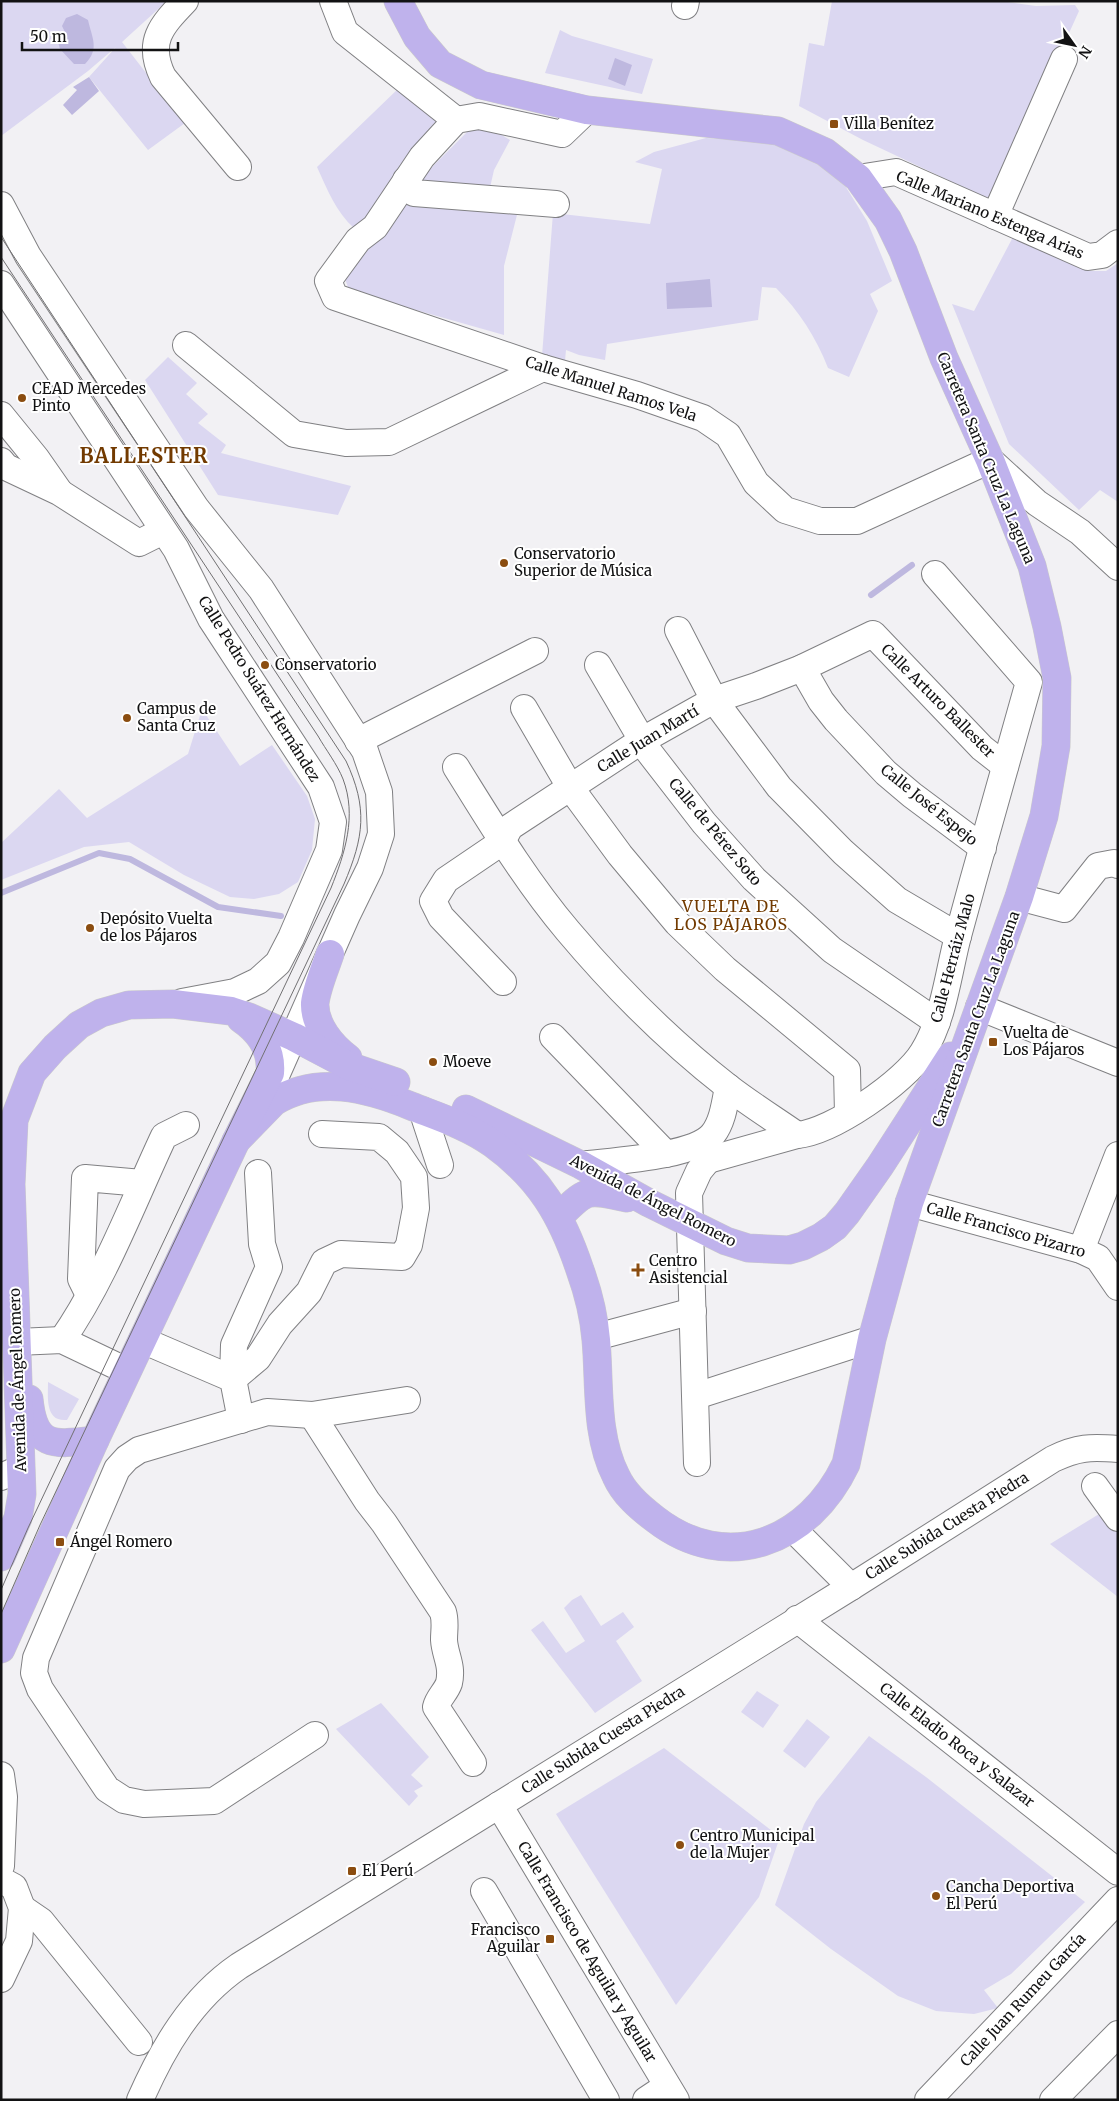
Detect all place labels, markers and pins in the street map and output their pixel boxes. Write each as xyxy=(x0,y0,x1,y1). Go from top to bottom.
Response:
place label: Villa Benítez xyxy=(843,114,934,133)
marker: Villa Benítez xyxy=(828,118,840,130)
place label: CEAD Mercedes Pinto xyxy=(32,379,146,415)
marker: CEAD Mercedes Pinto xyxy=(16,392,28,404)
place label: Conservatorio Superior de Música xyxy=(514,544,652,580)
marker: Conservatorio Superior de Música xyxy=(498,557,510,569)
place label: Conservatorio xyxy=(275,655,377,674)
marker: Conservatorio xyxy=(259,659,271,671)
place label: Campus de Santa Cruz xyxy=(137,699,216,735)
marker: Campus de Santa Cruz xyxy=(121,712,133,724)
place label: Depósito Vuelta de los Pájaros xyxy=(100,909,213,945)
marker: Depósito Vuelta de los Pájaros xyxy=(84,922,96,934)
place label: Vuelta de Los Pájaros xyxy=(1002,1023,1084,1059)
marker: Vuelta de Los Pájaros xyxy=(987,1036,999,1048)
place label: Moeve xyxy=(443,1052,491,1071)
marker: Moeve xyxy=(427,1056,439,1068)
place label: Centro Asistencial xyxy=(648,1251,728,1287)
marker: Centro Asistencial xyxy=(631,1263,645,1277)
place label: Ángel Romero xyxy=(69,1531,172,1551)
marker: Ángel Romero xyxy=(54,1536,66,1548)
place label: Centro Municipal de la Mujer xyxy=(690,1826,815,1862)
marker: Centro Municipal de la Mujer xyxy=(674,1839,686,1851)
place label: El Perú xyxy=(362,1861,413,1880)
marker: El Perú xyxy=(346,1865,358,1877)
place label: Cancha Deportiva El Perú xyxy=(946,1877,1074,1913)
marker: Cancha Deportiva El Perú xyxy=(930,1890,942,1902)
place label: Francisco Aguilar xyxy=(471,1920,540,1956)
marker: Francisco Aguilar xyxy=(544,1933,556,1945)

